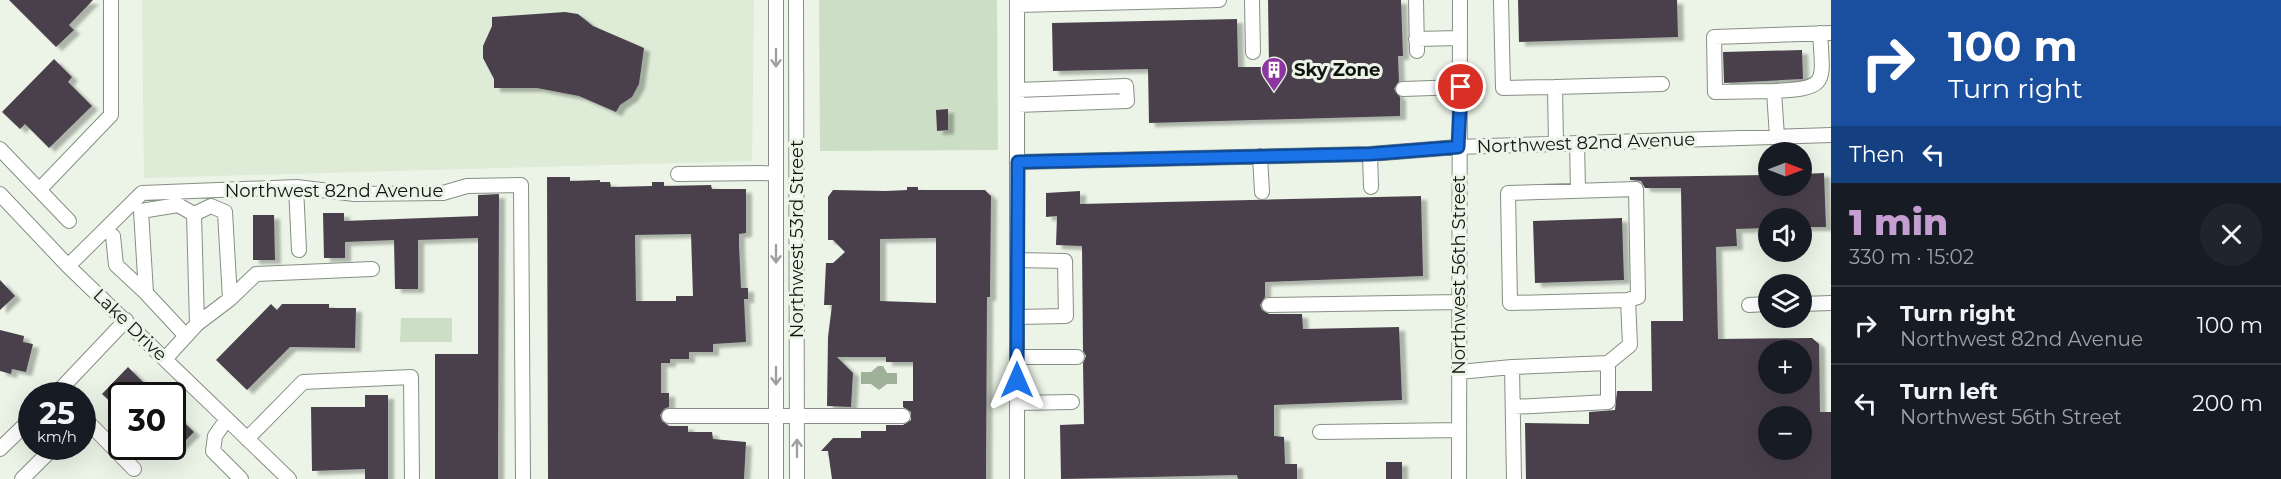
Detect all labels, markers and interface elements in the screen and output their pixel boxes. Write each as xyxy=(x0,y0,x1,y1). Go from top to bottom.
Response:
text: 100 m xyxy=(1948,20,2077,72)
icon: right xyxy=(1849,24,1927,102)
one-way arrow xyxy=(770,48,782,68)
building icon: Sky Zone xyxy=(1259,55,1289,93)
place label: Sky Zone xyxy=(1294,59,1380,81)
pin xyxy=(1435,61,1486,112)
icon: arrive xyxy=(1444,70,1477,103)
text: Turn right xyxy=(1948,72,2083,105)
street label: Northwest 82nd Avenue xyxy=(1476,128,1696,158)
icon: left xyxy=(1917,138,1950,171)
street label: Northwest 53rd Street xyxy=(786,140,808,338)
text: Then xyxy=(1849,141,1905,168)
north arrow xyxy=(1758,142,1812,196)
map controls xyxy=(1758,142,1812,460)
street label: Northwest 56th Street xyxy=(1448,175,1470,375)
street label: Northwest 82nd Avenue xyxy=(225,180,443,202)
text: 1 min xyxy=(1849,200,1948,244)
button: close xyxy=(2200,203,2263,266)
button: sound xyxy=(1758,208,1812,262)
one-way arrow xyxy=(770,243,782,263)
text: 330 m · 15:02 xyxy=(1849,245,1974,269)
button: layers xyxy=(1758,274,1812,328)
street label: Lake Drive xyxy=(88,284,172,366)
text: Turn right xyxy=(1900,300,2015,327)
icon: right xyxy=(1849,309,1882,342)
text: 100 m xyxy=(2197,312,2263,339)
text: Northwest 82nd Avenue xyxy=(1900,327,2143,351)
button: + xyxy=(1758,340,1812,394)
position arrow xyxy=(985,348,1049,412)
one-way arrow xyxy=(770,365,782,385)
text: Turn left xyxy=(1900,378,1998,405)
speed limit sign: 30 xyxy=(108,382,186,460)
icon: left xyxy=(1849,387,1882,420)
text: 200 m xyxy=(2192,390,2263,417)
text: 25 xyxy=(39,395,75,432)
text: Northwest 56th Street xyxy=(1900,405,2122,429)
button: − xyxy=(1758,406,1812,460)
text: km/h xyxy=(37,427,77,446)
one-way arrow xyxy=(791,438,803,458)

